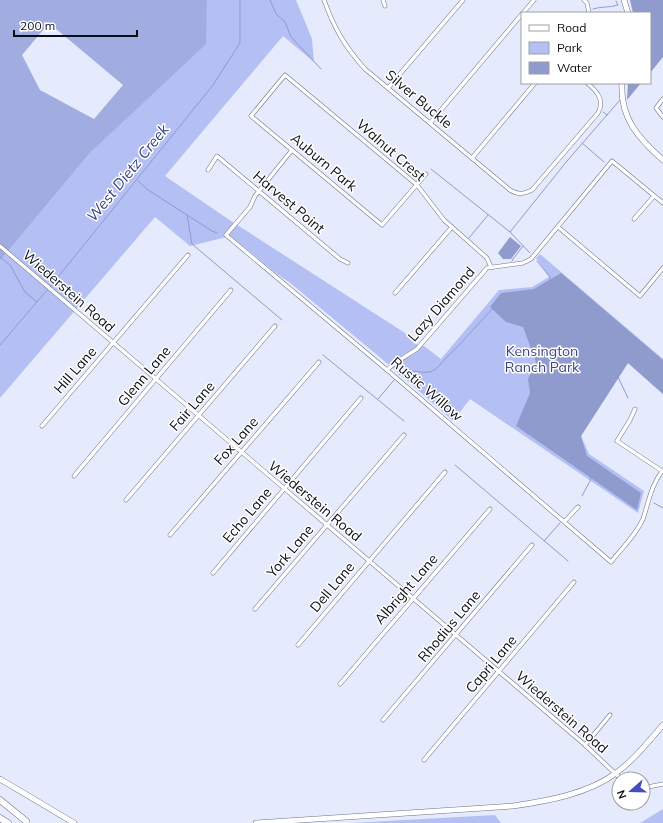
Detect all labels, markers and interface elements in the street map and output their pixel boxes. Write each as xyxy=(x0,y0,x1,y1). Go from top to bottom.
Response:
scale bar xyxy=(14,12,137,38)
legend xyxy=(521,12,651,84)
text: 200 m xyxy=(20,18,55,33)
text: Road xyxy=(557,20,586,35)
text: Park xyxy=(557,40,583,55)
text: Water xyxy=(557,60,593,75)
street label: Silver Buckle xyxy=(382,66,456,132)
street label: Walnut Crest xyxy=(353,115,429,185)
water label: West Dietz Creek xyxy=(82,119,174,225)
street label: Auburn Park xyxy=(287,129,362,196)
street label: Harvest Point xyxy=(249,167,329,237)
street label: Wiederstein Road xyxy=(19,246,119,336)
street label: Lazy Diamond xyxy=(404,263,478,345)
street label: Glenn Lane xyxy=(114,342,174,410)
park label: Kensington Ranch Park xyxy=(505,342,580,376)
street label: Hill Lane xyxy=(50,343,100,397)
street label: Rustic Willow xyxy=(387,353,467,425)
street label: Fair Lane xyxy=(166,377,218,435)
street label: Fox Lane xyxy=(210,413,262,469)
street label: Wiederstein Road xyxy=(265,457,365,545)
street label: Echo Lane xyxy=(219,484,275,546)
street label: York Lane xyxy=(262,521,317,582)
street label: Albright Lane xyxy=(371,550,441,628)
street label: Dell Lane xyxy=(306,558,358,616)
street label: Rhodius Lane xyxy=(414,586,484,666)
street label: Capri Lane xyxy=(462,631,520,697)
street label: Wiederstein Road xyxy=(512,667,612,757)
north arrow xyxy=(611,771,651,811)
text: N xyxy=(614,788,630,801)

